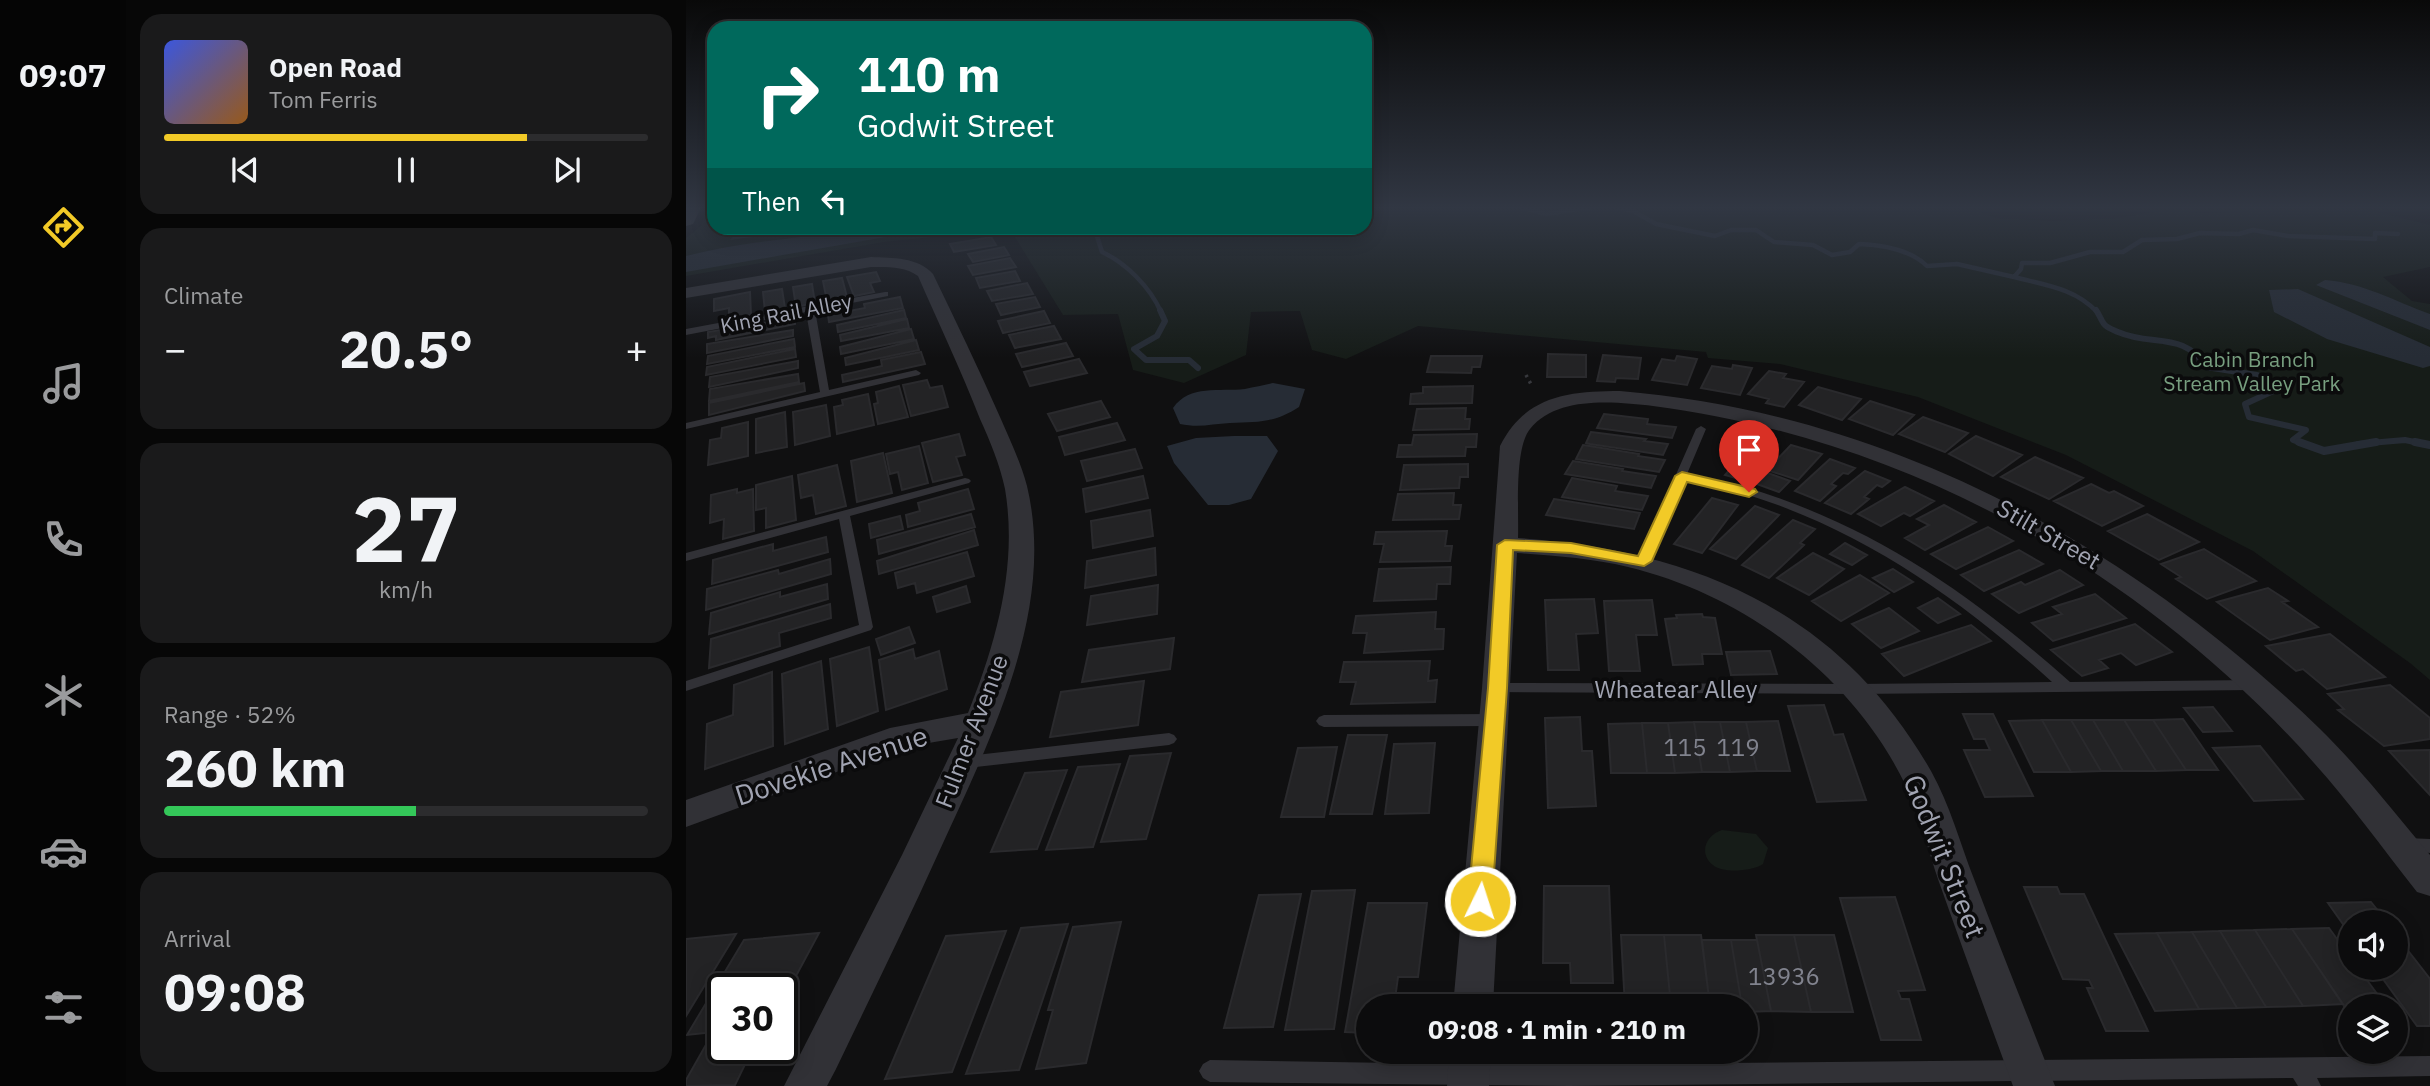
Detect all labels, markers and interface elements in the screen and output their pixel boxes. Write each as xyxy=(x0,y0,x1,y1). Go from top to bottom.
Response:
text: 110 m xyxy=(857,42,1001,105)
icon: right xyxy=(742,49,833,140)
text: Open Road xyxy=(269,50,402,84)
text: 09:07 xyxy=(19,54,107,96)
text: Tom Ferris xyxy=(269,84,378,114)
text: Godwit Street xyxy=(857,104,1055,146)
icon: previous xyxy=(226,151,264,189)
icon: pause xyxy=(387,151,425,189)
icon: next xyxy=(548,151,586,189)
icon: left xyxy=(815,182,853,220)
text: Then xyxy=(742,184,801,218)
icon: directions xyxy=(39,203,88,252)
text: Climate xyxy=(164,280,243,310)
street label: King Rail Alley xyxy=(718,286,855,339)
text: 20.5° xyxy=(339,315,473,382)
text: − xyxy=(164,324,187,373)
text: + xyxy=(625,324,648,373)
park label: Cabin Branch Stream Valley Park xyxy=(2163,345,2341,397)
icon: music xyxy=(39,359,88,408)
pin xyxy=(1719,420,1779,492)
icon: arrive xyxy=(1730,431,1768,469)
text: 27 xyxy=(351,469,461,587)
street label: Stilt Street xyxy=(1991,491,2107,577)
icon: phone xyxy=(39,515,88,564)
text: km/h xyxy=(379,574,433,604)
street label: Fulmer Avenue xyxy=(927,650,1015,812)
icon: climate xyxy=(39,671,88,720)
street label: Wheatear Alley xyxy=(1594,673,1758,705)
text: Range · 52% xyxy=(164,699,296,729)
street label: Dovekie Avenue xyxy=(730,716,932,814)
house number: 115 xyxy=(1663,731,1707,763)
house number: 119 xyxy=(1716,731,1760,763)
text: 260 km xyxy=(164,734,346,801)
street label: Godwit Street xyxy=(1895,769,1995,943)
icon: car xyxy=(39,827,88,876)
position arrow xyxy=(1443,864,1517,938)
map controls xyxy=(2338,910,2408,1064)
button: sound xyxy=(2338,910,2408,980)
text: Arrival xyxy=(164,923,231,953)
text: 09:08 xyxy=(164,958,306,1025)
house number: 13936 xyxy=(1748,960,1820,992)
speed limit sign: 30 xyxy=(707,973,798,1064)
icon: filters xyxy=(39,983,88,1032)
button: layers xyxy=(2338,994,2408,1064)
text: 09:08 · 1 min · 210 m xyxy=(1428,1012,1686,1046)

